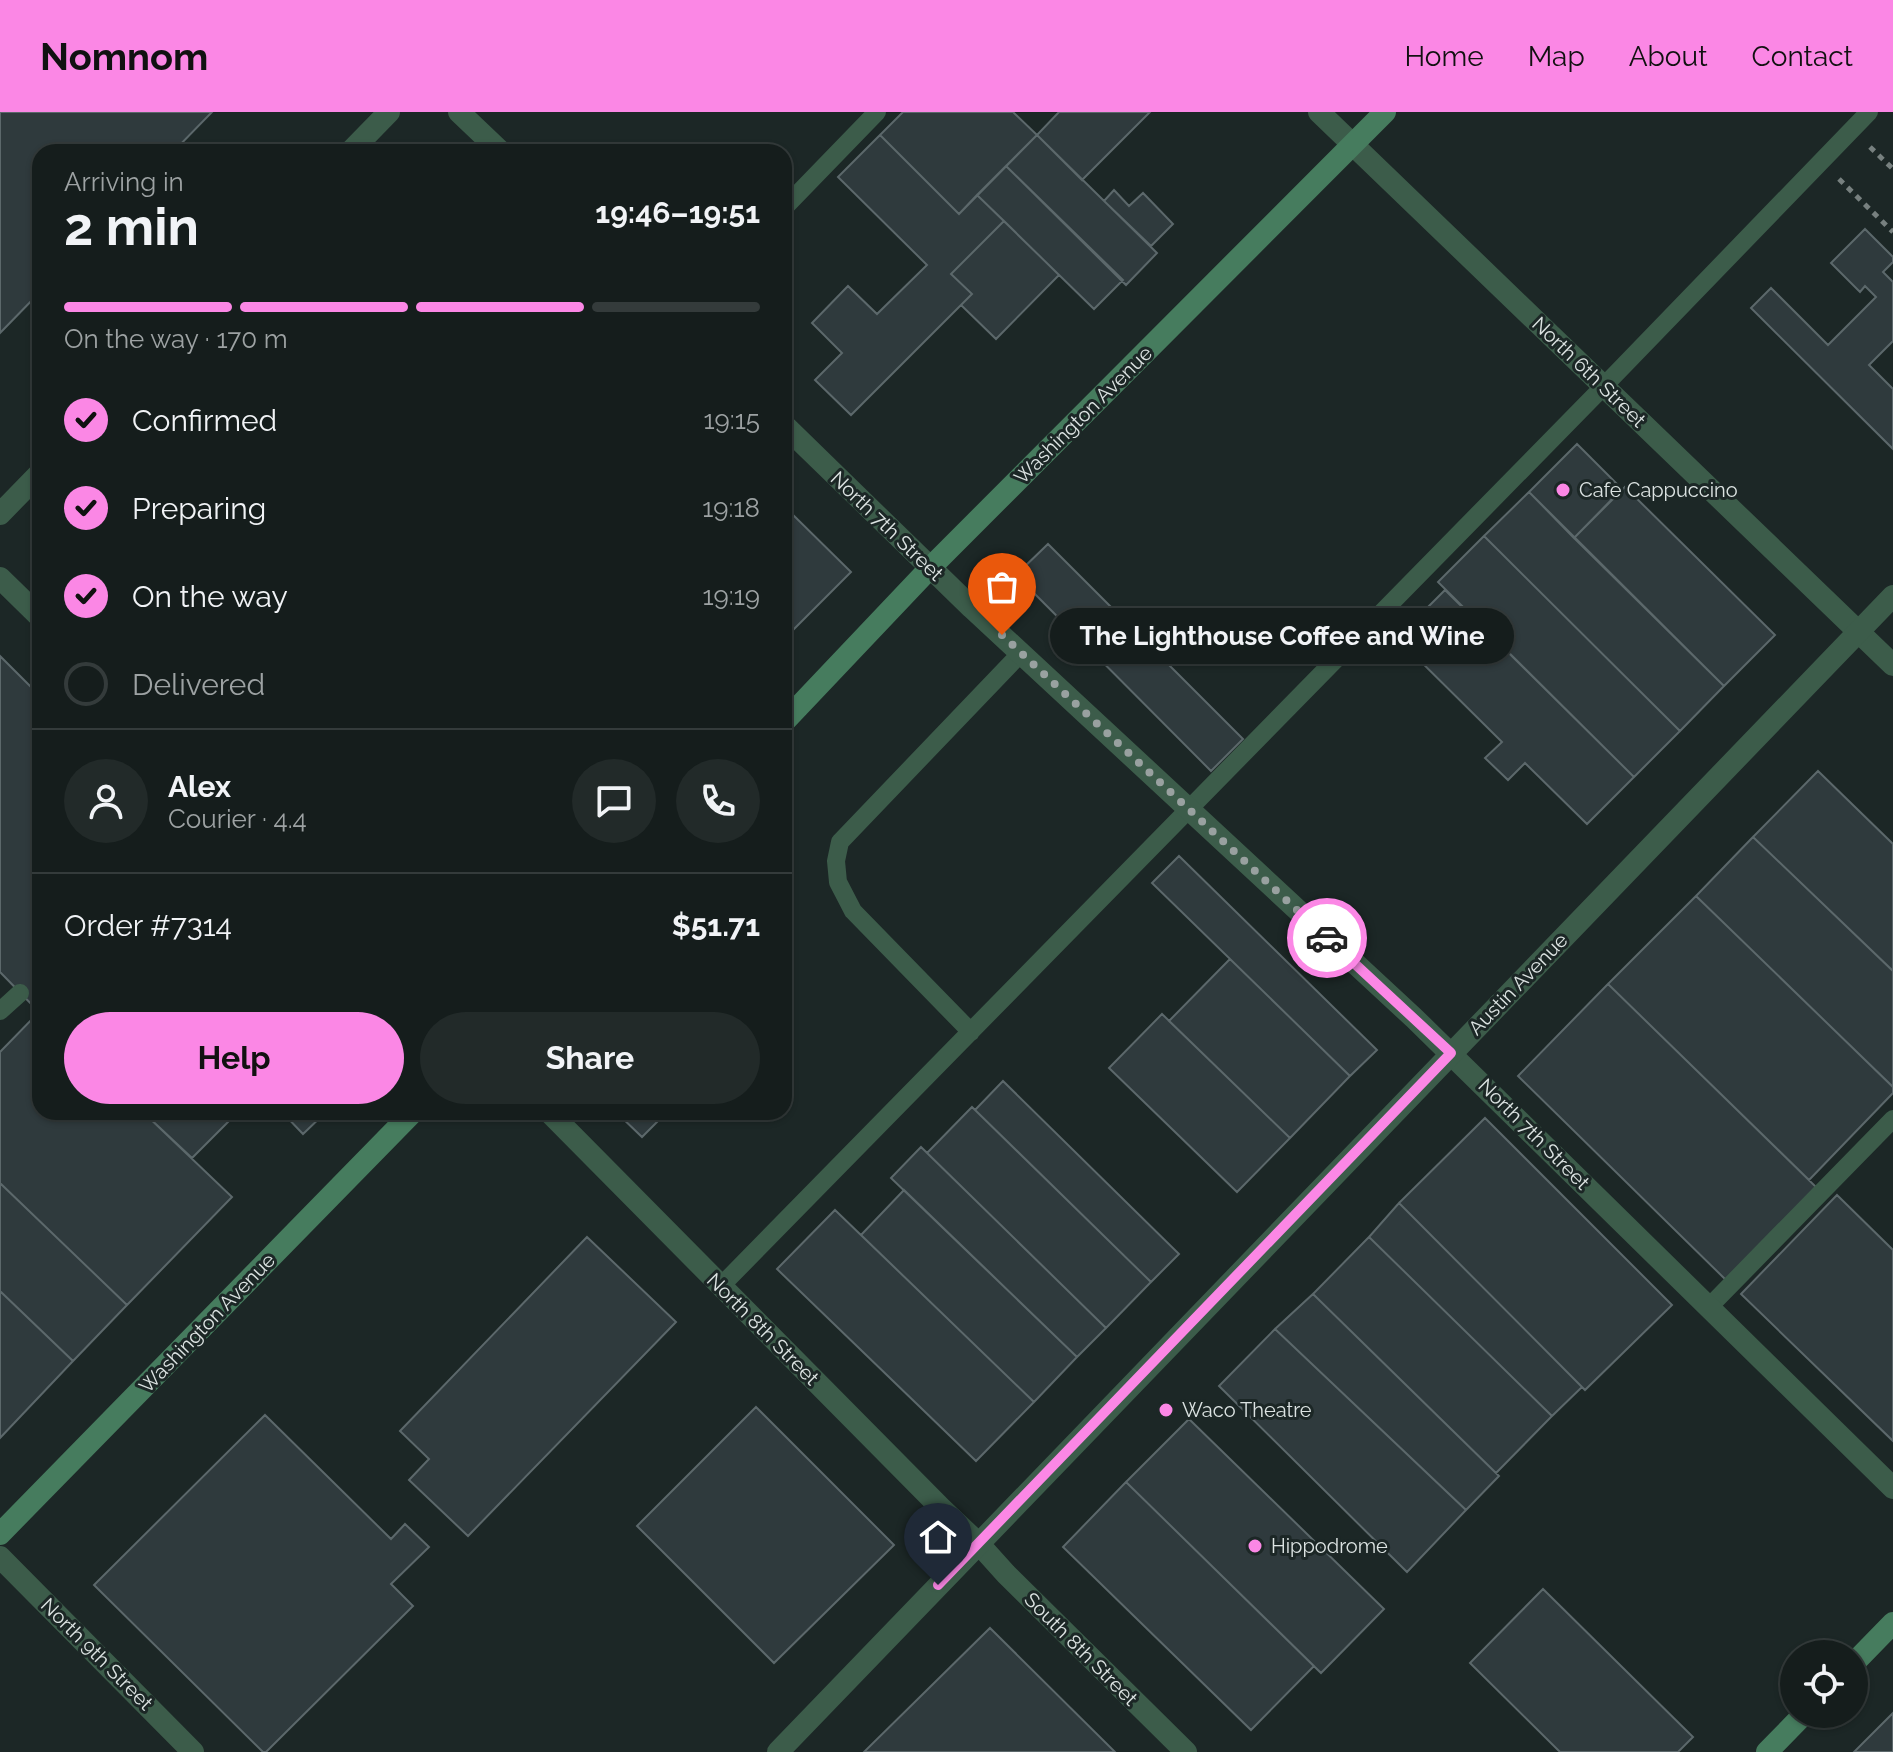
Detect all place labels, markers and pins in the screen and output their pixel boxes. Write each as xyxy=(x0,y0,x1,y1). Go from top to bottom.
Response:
place label: Cafe Cappuccino xyxy=(1579,478,1738,502)
marker: Cafe Cappuccino xyxy=(1554,481,1572,499)
pin xyxy=(968,553,1036,635)
callout: The Lighthouse Coffee and Wine xyxy=(1050,607,1514,663)
place label: Waco Theatre xyxy=(1182,1398,1312,1422)
marker: Waco Theatre xyxy=(1157,1401,1175,1419)
pin xyxy=(904,1503,972,1585)
place label: Hippodrome xyxy=(1271,1534,1388,1558)
marker: Hippodrome xyxy=(1246,1537,1264,1555)

